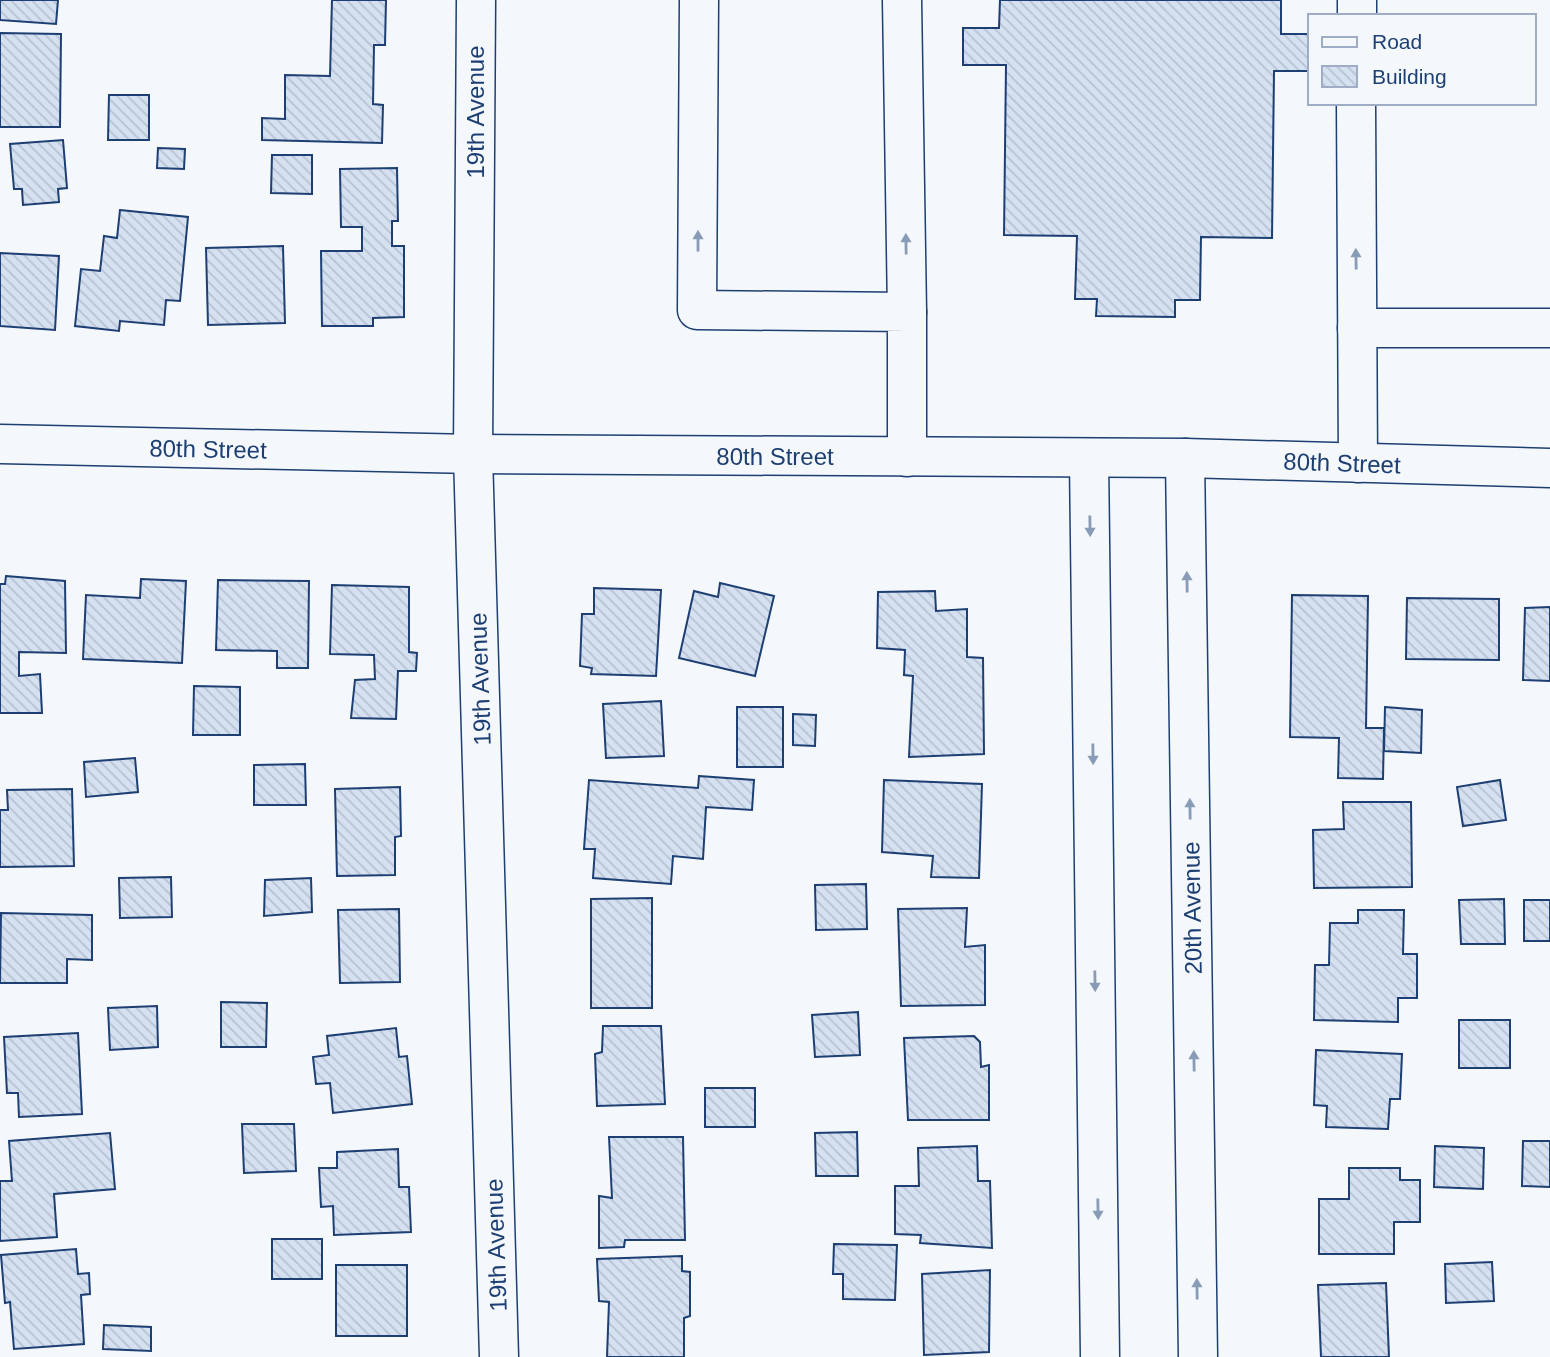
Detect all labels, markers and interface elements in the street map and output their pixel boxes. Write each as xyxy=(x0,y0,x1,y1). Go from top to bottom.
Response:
legend xyxy=(1308,14,1536,105)
text: Road xyxy=(1372,30,1422,53)
street label: 19th Avenue xyxy=(462,45,489,179)
text: Building xyxy=(1372,65,1447,88)
one-way arrow xyxy=(692,230,704,252)
one-way arrow xyxy=(900,232,911,254)
one-way arrow xyxy=(1350,248,1362,270)
street label: 80th Street xyxy=(149,434,267,464)
street label: 80th Street xyxy=(716,443,834,470)
street label: 80th Street xyxy=(1283,447,1401,479)
one-way arrow xyxy=(1084,516,1096,538)
one-way arrow xyxy=(1181,571,1193,593)
street label: 19th Avenue xyxy=(464,612,496,746)
one-way arrow xyxy=(1087,743,1099,765)
one-way arrow xyxy=(1184,798,1196,820)
street label: 20th Avenue xyxy=(1177,841,1207,975)
one-way arrow xyxy=(1090,971,1101,993)
one-way arrow xyxy=(1188,1050,1200,1072)
street label: 19th Avenue xyxy=(480,1178,512,1312)
one-way arrow xyxy=(1092,1198,1104,1220)
one-way arrow xyxy=(1191,1278,1203,1300)

